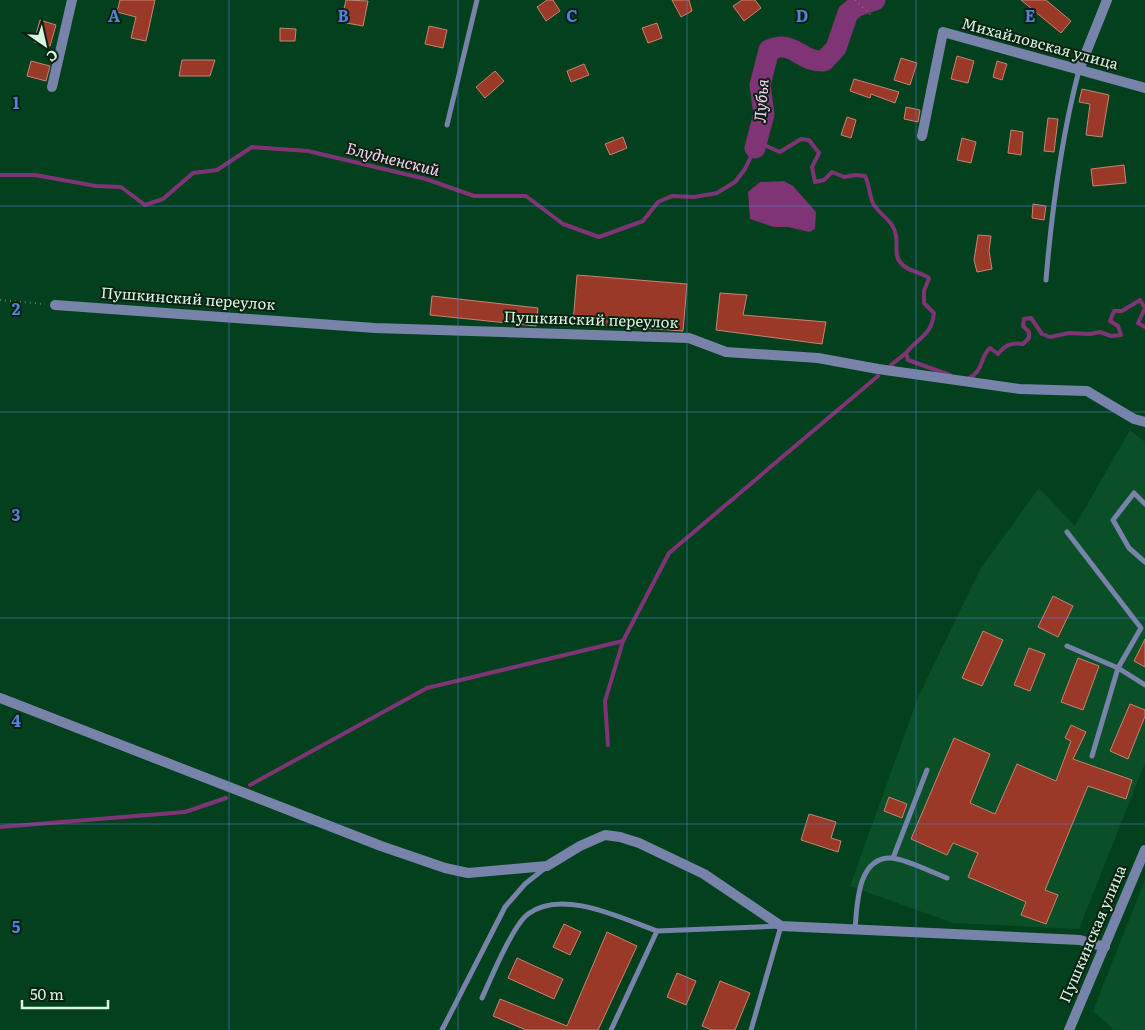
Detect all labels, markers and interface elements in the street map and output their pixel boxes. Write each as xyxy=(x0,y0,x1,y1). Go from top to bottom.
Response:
text: A xyxy=(108,3,120,27)
text: B xyxy=(337,3,349,27)
text: C xyxy=(566,3,578,27)
text: D xyxy=(796,3,808,27)
text: E xyxy=(1025,3,1036,27)
street label: Михайловская улица xyxy=(960,11,1122,75)
north arrow xyxy=(20,20,70,70)
text: С xyxy=(43,46,63,68)
water label: Лубья xyxy=(746,77,774,124)
text: 1 xyxy=(13,90,20,114)
water label: Блудненский xyxy=(344,135,443,181)
street label: Пушкинский переулок xyxy=(100,280,276,315)
text: 2 xyxy=(12,296,21,320)
street label: Пушкинский переулок xyxy=(503,304,679,333)
text: 3 xyxy=(12,502,21,526)
text: 4 xyxy=(11,708,21,732)
street label: Пушкинская улица xyxy=(1052,860,1131,1006)
text: 5 xyxy=(12,914,21,938)
scale bar xyxy=(22,978,109,1010)
text: 50 m xyxy=(30,982,64,1005)

